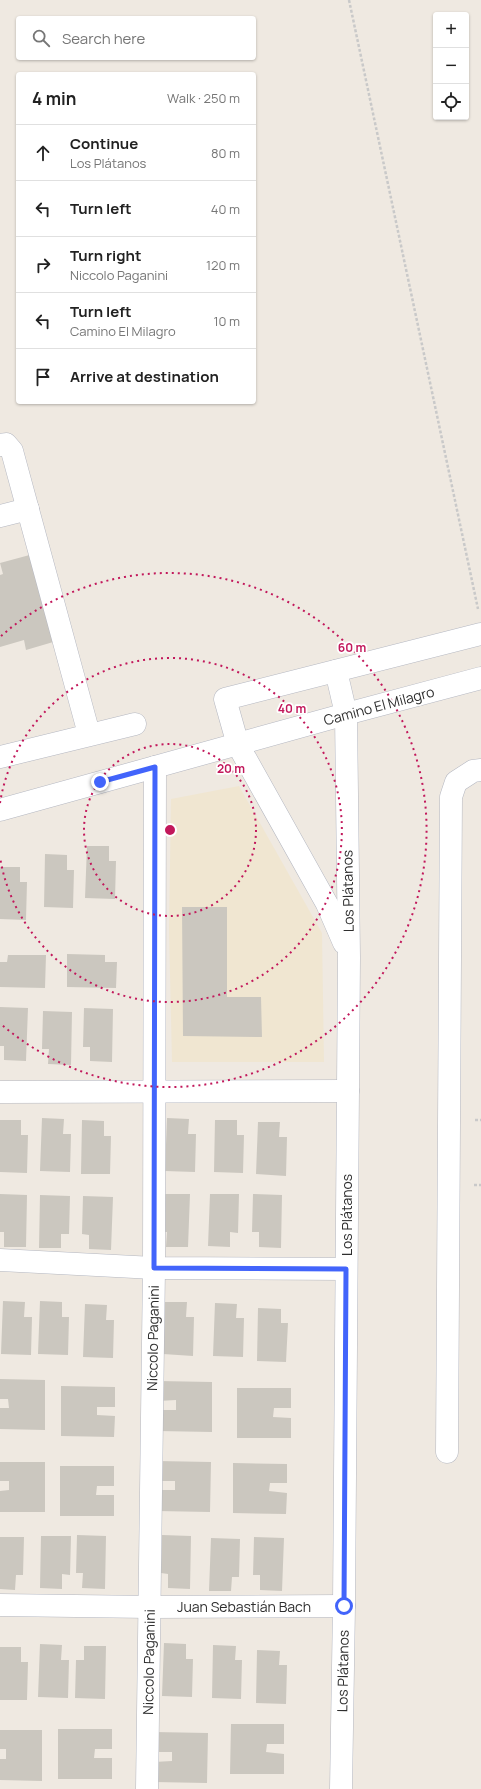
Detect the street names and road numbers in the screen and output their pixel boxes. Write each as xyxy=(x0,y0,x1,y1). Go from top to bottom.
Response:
street label: Camino El Milagro xyxy=(321,682,436,729)
street label: Los Plátanos xyxy=(337,850,358,932)
street label: Los Plátanos xyxy=(337,1174,356,1256)
street label: Niccolo Paganini xyxy=(142,1285,163,1391)
street label: Juan Sebastián Bach xyxy=(177,1597,311,1616)
street label: Niccolo Paganini xyxy=(138,1609,159,1715)
street label: Los Plátanos xyxy=(332,1630,353,1712)

